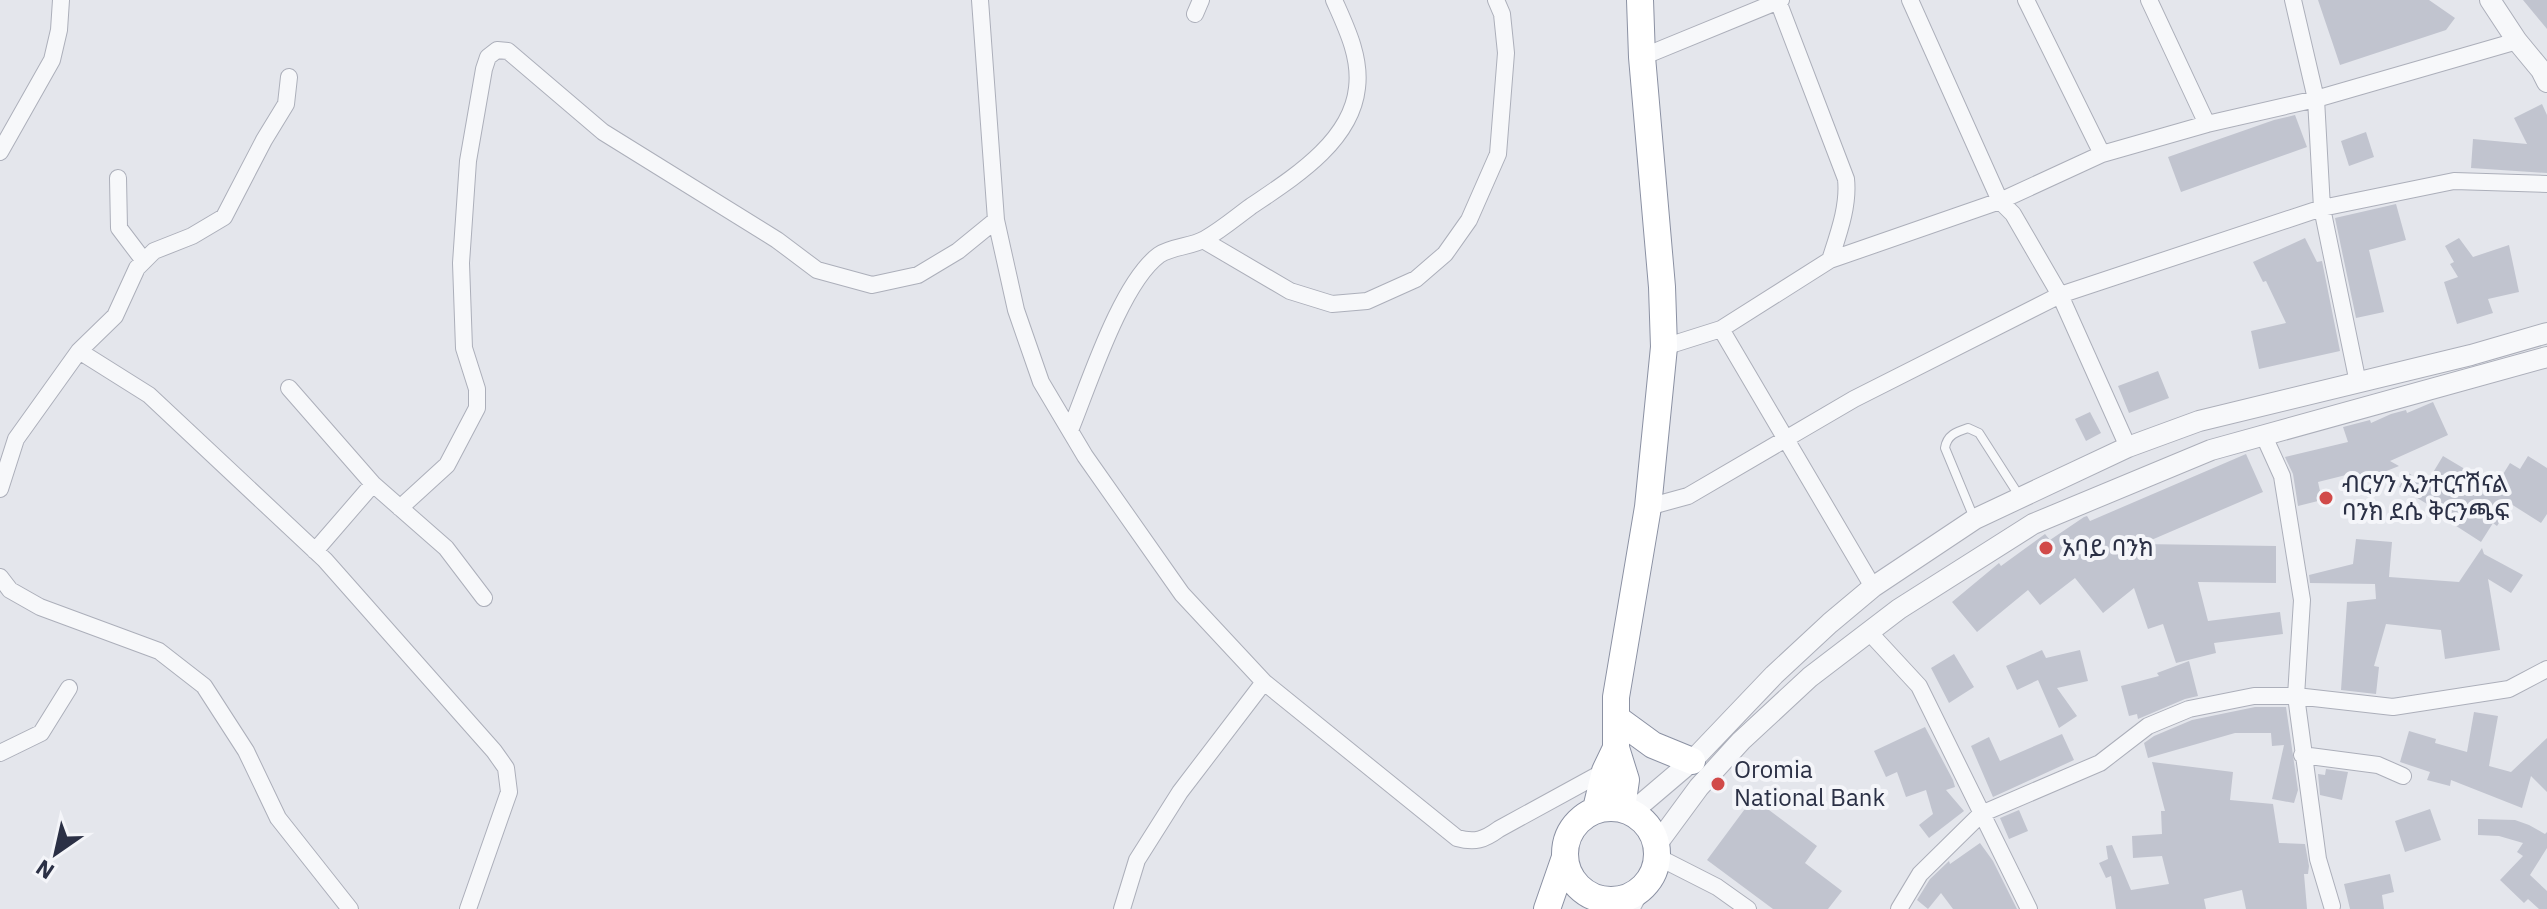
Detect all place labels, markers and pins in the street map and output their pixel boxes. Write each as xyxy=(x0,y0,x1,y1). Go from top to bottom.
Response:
place label: ብርሃን ኢንተርናሽናል ባንክ ደሴ ቅርንጫፍ xyxy=(2342,467,2509,527)
marker: ብርሃን ኢንተርናሽናል ባንክ ደሴ ቅርንጫፍ xyxy=(2317,489,2335,507)
place label: አባይ ባንክ xyxy=(2062,531,2154,563)
marker: አባይ ባንክ xyxy=(2037,539,2055,557)
place label: Oromia National Bank xyxy=(1734,753,1885,813)
marker: Oromia National Bank xyxy=(1709,775,1727,793)

